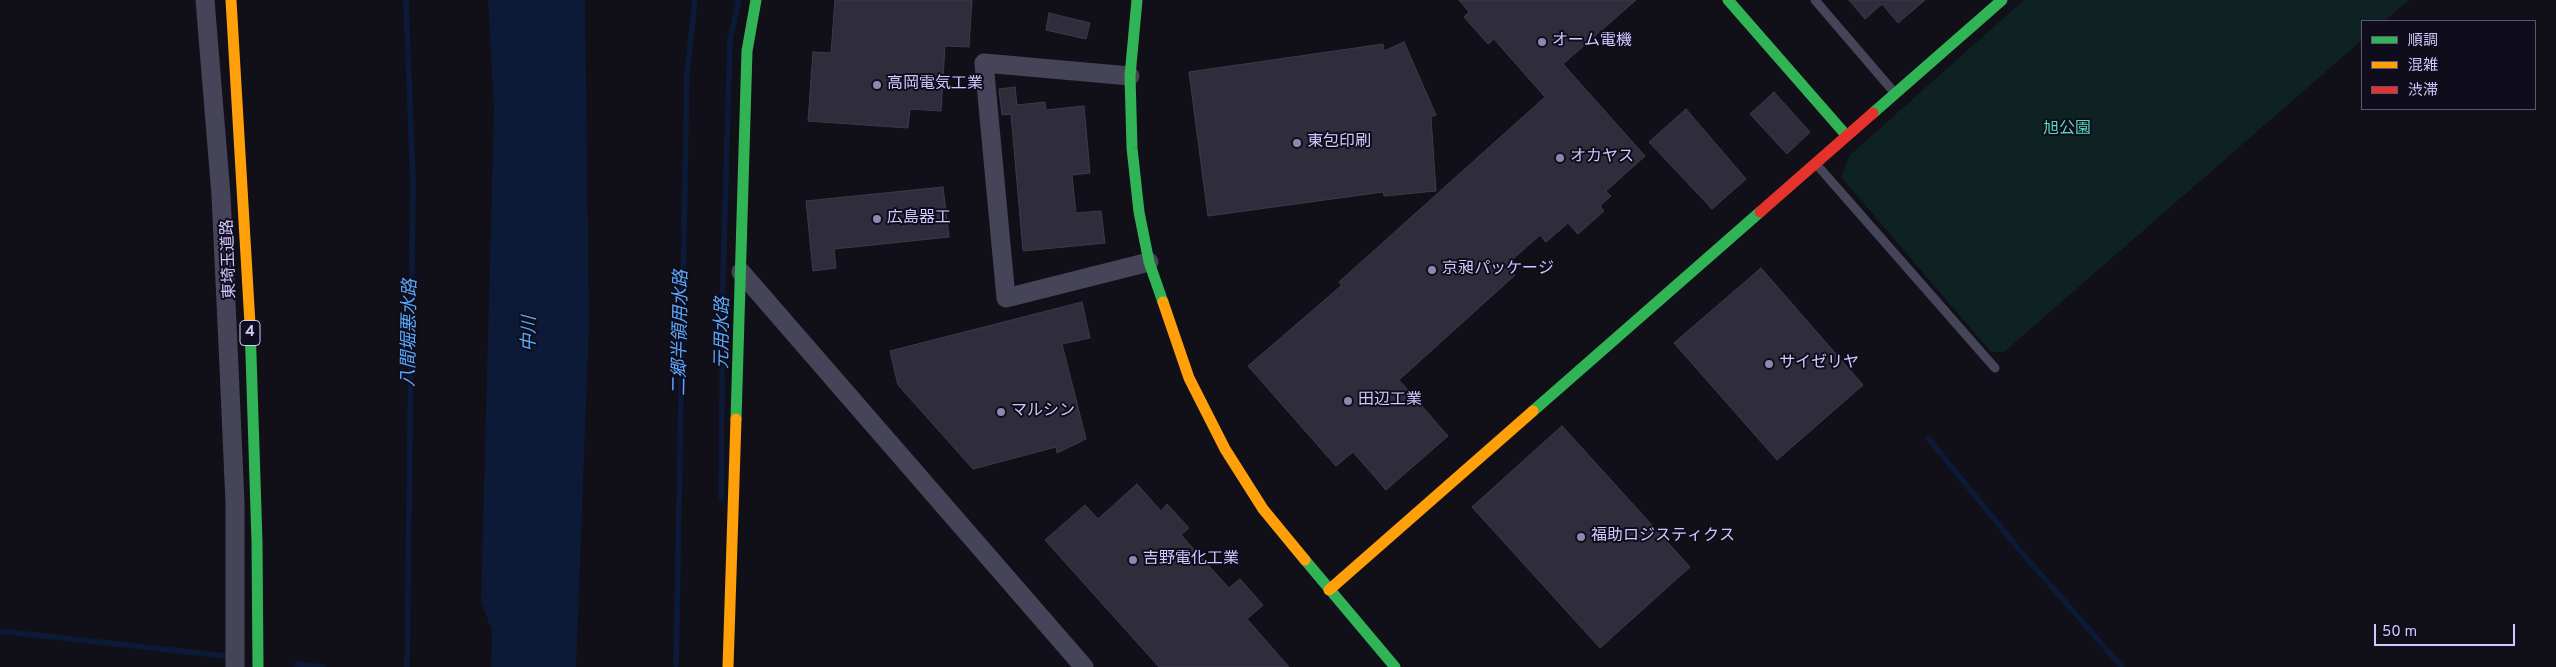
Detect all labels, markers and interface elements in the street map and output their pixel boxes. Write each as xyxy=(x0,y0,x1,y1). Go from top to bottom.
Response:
legend xyxy=(2361,20,2536,110)
place label: オーム電機 xyxy=(1552,32,1632,52)
text: 順調 xyxy=(2408,32,2438,51)
marker: オーム電機 xyxy=(1536,36,1548,48)
text: 混雑 xyxy=(2408,57,2438,76)
place label: 高岡電気工業 xyxy=(887,75,983,95)
marker: 高岡電気工業 xyxy=(871,79,883,91)
text: 渋滞 xyxy=(2408,82,2438,101)
park label: 旭公園 xyxy=(2043,120,2091,140)
place label: 東包印刷 xyxy=(1307,133,1371,153)
marker: 東包印刷 xyxy=(1291,137,1303,149)
place label: オカヤス xyxy=(1570,148,1634,168)
marker: オカヤス xyxy=(1554,152,1566,164)
place label: 広島器工 xyxy=(887,209,951,229)
marker: 広島器工 xyxy=(871,213,883,225)
street label: 東埼玉道路 xyxy=(219,219,241,299)
place label: 京昶パッケージ xyxy=(1442,260,1554,280)
marker: 京昶パッケージ xyxy=(1426,264,1438,276)
water label: 二郷半領用水路 xyxy=(670,270,694,396)
water label: 八間堀悪水路 xyxy=(399,279,423,387)
water label: 元用水路 xyxy=(713,297,735,369)
water label: 中川 xyxy=(520,316,542,352)
road number: 4 xyxy=(240,320,260,346)
place label: サイゼリヤ xyxy=(1779,354,1859,374)
marker: サイゼリヤ xyxy=(1763,358,1775,370)
place label: 田辺工業 xyxy=(1358,391,1422,411)
marker: 田辺工業 xyxy=(1342,395,1354,407)
place label: マルシン xyxy=(1011,402,1075,422)
marker: マルシン xyxy=(995,406,1007,418)
place label: 福助ロジスティクス xyxy=(1591,527,1735,547)
marker: 福助ロジスティクス xyxy=(1575,531,1587,543)
place label: 吉野電化工業 xyxy=(1143,550,1239,570)
marker: 吉野電化工業 xyxy=(1127,554,1139,566)
scale bar xyxy=(2376,614,2517,646)
text: 50 m xyxy=(2382,623,2417,642)

